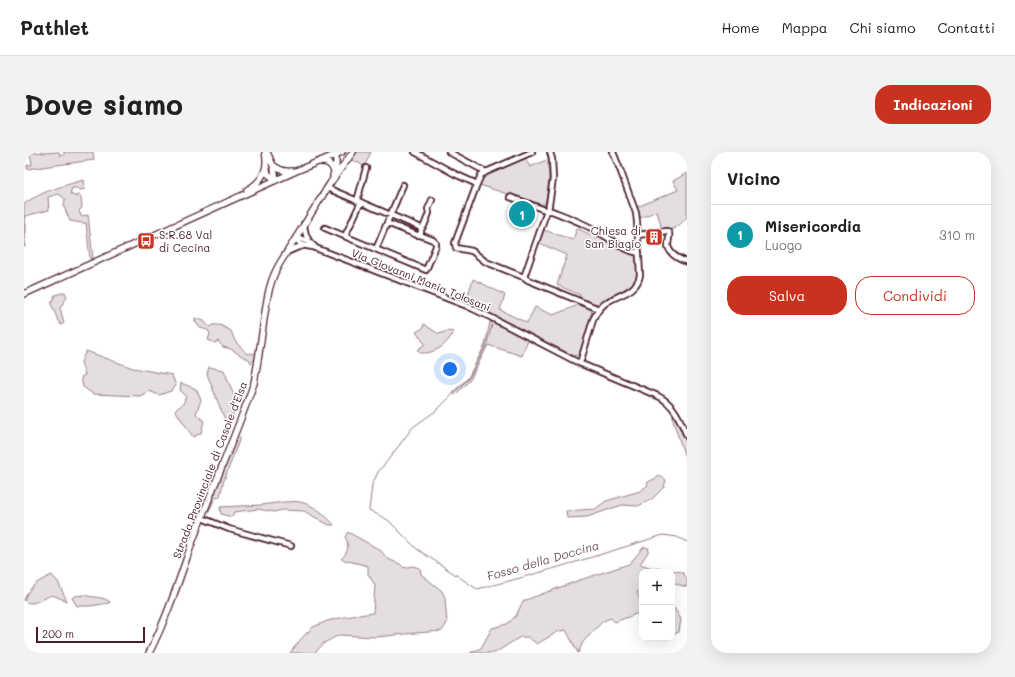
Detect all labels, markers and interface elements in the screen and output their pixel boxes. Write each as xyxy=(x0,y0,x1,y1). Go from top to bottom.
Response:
text: Pathlet xyxy=(20,15,89,40)
text: Home xyxy=(722,18,760,37)
text: Mappa xyxy=(782,18,828,37)
text: Chi siamo xyxy=(850,18,915,37)
text: Contatti xyxy=(937,18,995,37)
button: Indicazioni xyxy=(875,85,991,124)
text: Dove siamo xyxy=(24,86,183,122)
text: Vicino xyxy=(727,167,780,189)
pin: 1 xyxy=(509,199,535,229)
text: Misericordia xyxy=(765,216,861,236)
place label: Chiesa di San Biagio xyxy=(585,223,641,251)
text: 1 xyxy=(737,226,743,243)
text: 310 m xyxy=(939,226,975,243)
place label: S.R.68 Val di Cecina xyxy=(159,227,212,255)
building icon: Chiesa di San Biagio xyxy=(644,227,664,247)
bus stop icon: S.R.68 Val di Cecina xyxy=(136,231,156,251)
text: Luogo xyxy=(765,236,802,253)
street label: Via Giovanni Maria Tolosani xyxy=(349,245,493,314)
button: Salva xyxy=(727,276,847,315)
button: Condividi xyxy=(855,276,975,315)
your location xyxy=(440,359,460,379)
street label: Strada Provinciale di Casole d'Elsa xyxy=(169,379,250,561)
water label: Fosso della Doccina xyxy=(485,536,601,584)
map controls xyxy=(639,569,675,641)
button: + xyxy=(639,569,675,605)
button: − xyxy=(639,605,675,641)
scale bar xyxy=(36,625,145,644)
text: 200 m xyxy=(42,626,74,641)

